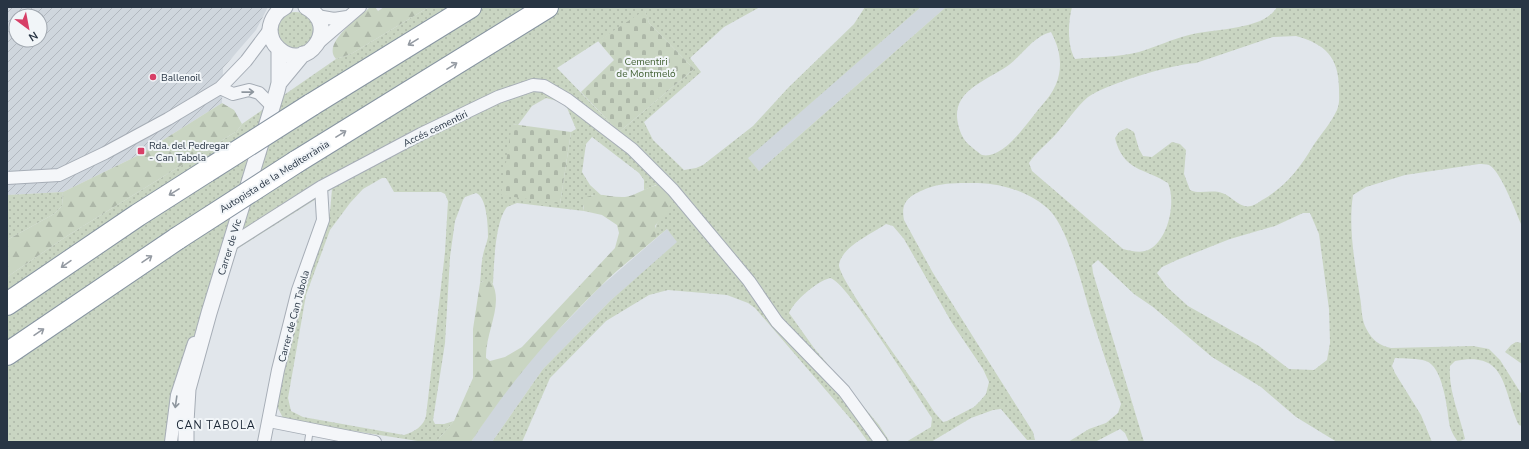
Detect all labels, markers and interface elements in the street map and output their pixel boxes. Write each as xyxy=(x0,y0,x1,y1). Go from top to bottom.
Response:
north arrow xyxy=(8,8,48,48)
text: N xyxy=(26,28,41,45)
one-way arrow xyxy=(407,39,419,47)
park label: Cementiri de Montmeló xyxy=(616,55,676,81)
one-way arrow xyxy=(446,61,457,70)
place label: Ballenoil xyxy=(161,71,201,85)
marker: Ballenoil xyxy=(148,72,158,82)
one-way arrow xyxy=(241,88,254,96)
street label: Accés cementiri xyxy=(401,107,470,151)
one-way arrow xyxy=(335,130,346,138)
street label: Autopista de la Mediterrània xyxy=(217,137,332,217)
place label: Rda. del Pedregar - Can Tabola xyxy=(149,139,229,165)
marker: Rda. del Pedregar - Can Tabola xyxy=(136,146,146,156)
one-way arrow xyxy=(169,188,180,196)
street label: Carrer de Vic xyxy=(215,217,245,277)
one-way arrow xyxy=(141,255,152,263)
one-way arrow xyxy=(60,260,71,268)
street label: Carrer de Can Tabola xyxy=(275,269,313,364)
one-way arrow xyxy=(33,328,44,336)
one-way arrow xyxy=(172,395,180,408)
district label: CAN TABOLA xyxy=(176,418,256,433)

